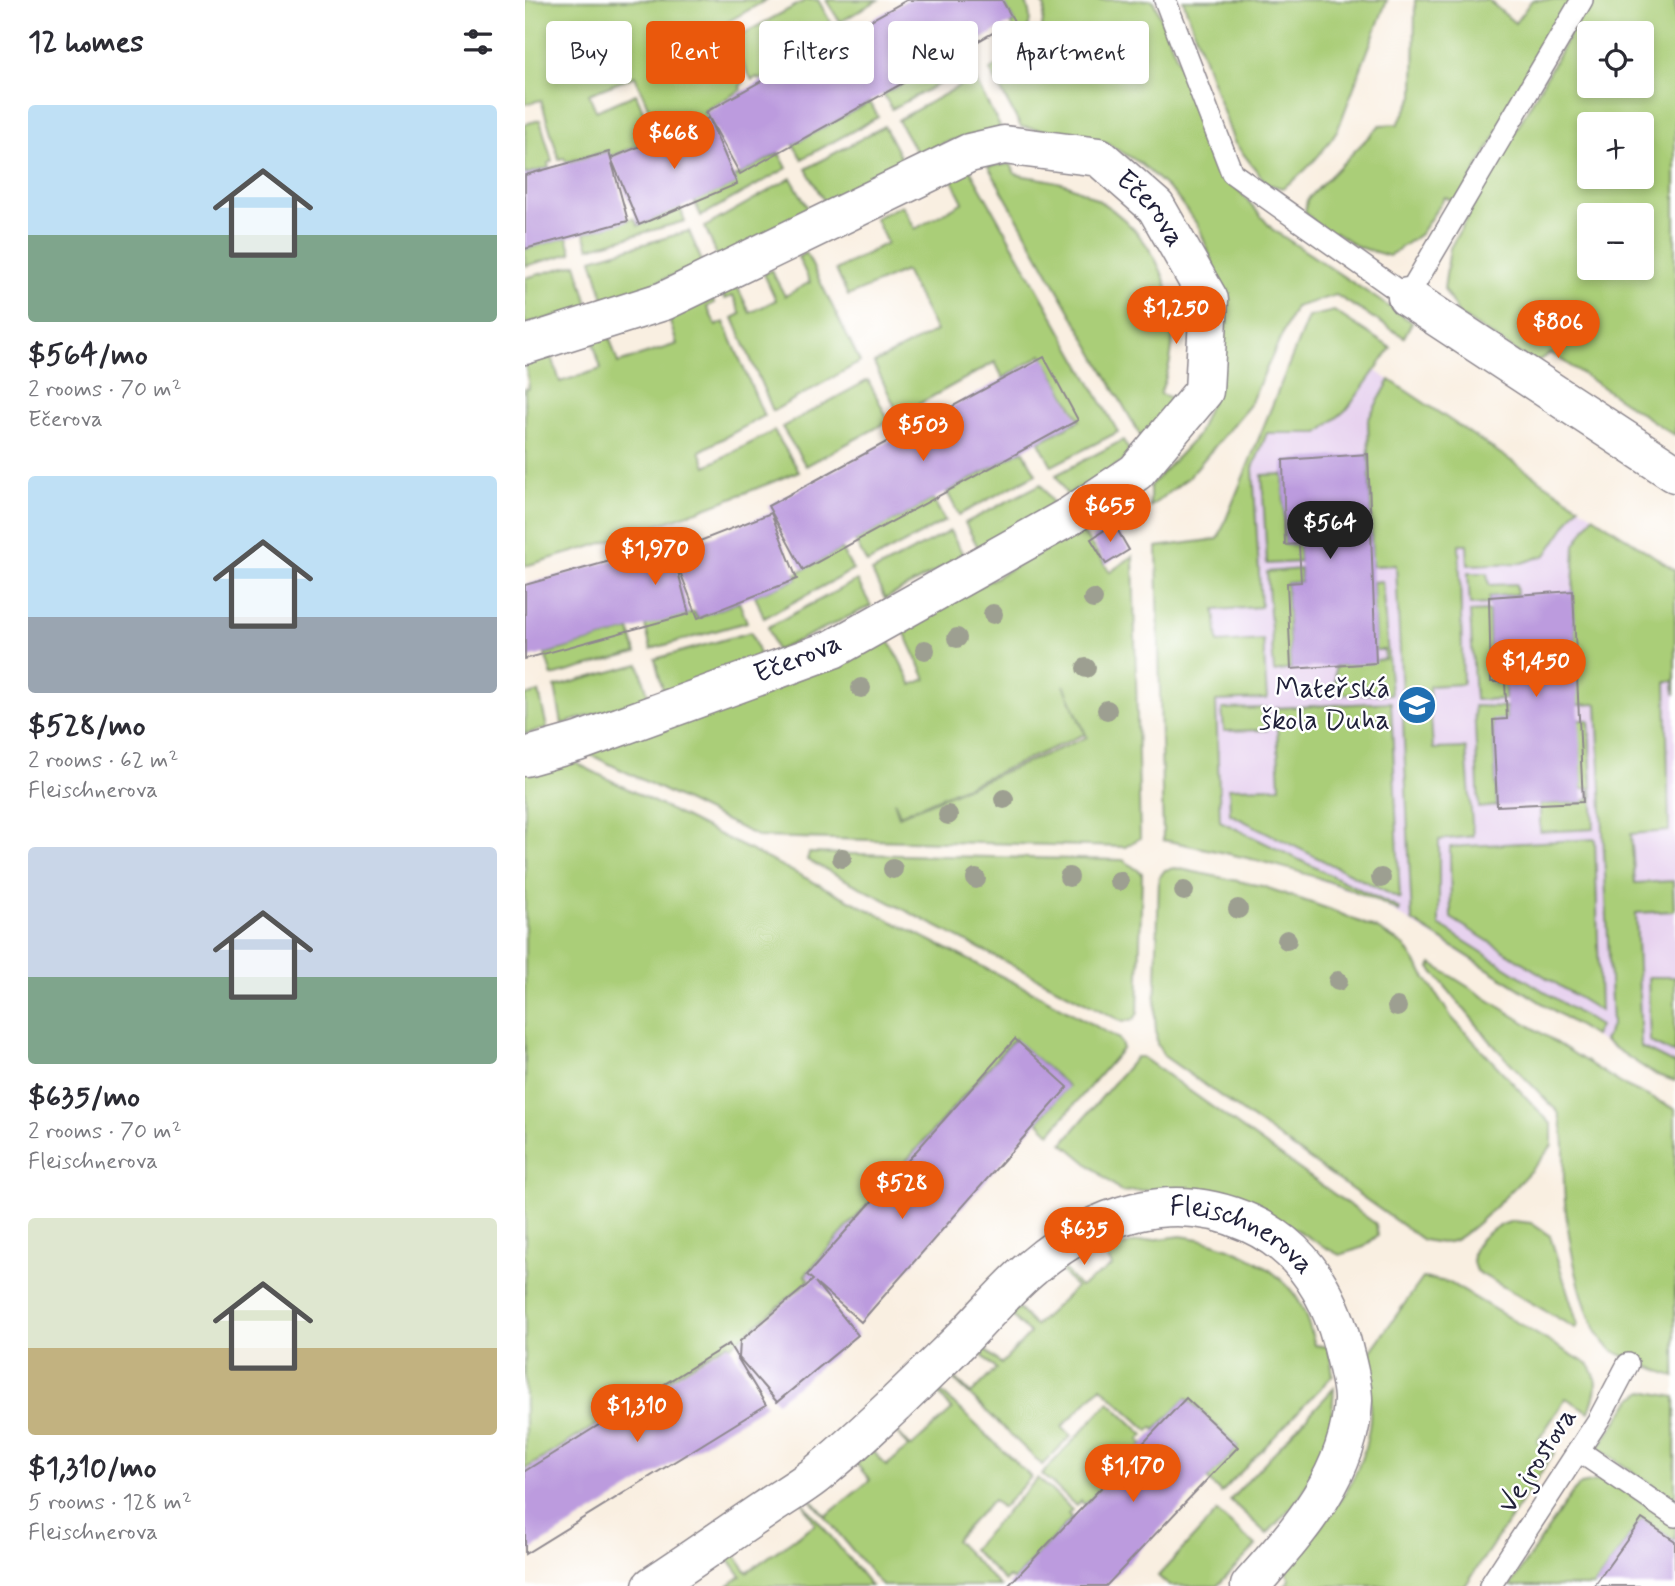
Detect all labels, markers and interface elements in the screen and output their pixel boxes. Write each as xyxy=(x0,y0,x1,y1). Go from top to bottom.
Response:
chip: Buy xyxy=(546,21,632,84)
chip: Rent xyxy=(646,21,745,84)
chip: Filters xyxy=(759,21,874,84)
chip: New xyxy=(888,21,978,84)
chip: Apartment xyxy=(992,21,1149,84)
map controls xyxy=(1577,21,1654,280)
button: locate xyxy=(1577,21,1654,98)
text: 12 homes xyxy=(28,23,144,62)
icon: filters xyxy=(459,23,497,61)
pin: $668 xyxy=(633,111,715,171)
button: + xyxy=(1577,112,1654,189)
text: $668 xyxy=(649,119,699,149)
icon: home xyxy=(200,150,326,276)
street label: Ečerova xyxy=(1108,161,1194,254)
button: − xyxy=(1577,203,1654,280)
pin: $1,250 xyxy=(1119,286,1233,346)
text: $1,250 xyxy=(1143,294,1209,324)
pin: $806 xyxy=(1517,300,1599,360)
text: $806 xyxy=(1533,308,1583,338)
text: $564/mo xyxy=(28,336,148,375)
text: 2 rooms · 70 m² xyxy=(28,375,182,405)
pin: $503 xyxy=(882,404,964,463)
text: Ečerova xyxy=(28,405,103,435)
text: $503 xyxy=(898,411,948,441)
pin: $655 xyxy=(1069,484,1151,544)
text: $655 xyxy=(1085,492,1135,522)
pin: $564 xyxy=(1289,502,1371,561)
text: $564 xyxy=(1303,509,1357,539)
icon: home xyxy=(200,521,326,647)
pin: $1,970 xyxy=(598,528,712,587)
text: $1,970 xyxy=(621,535,689,565)
street label: Ečerova xyxy=(749,625,847,693)
pin: $1,450 xyxy=(1479,640,1593,699)
text: $1,450 xyxy=(1502,647,1570,677)
place label: Mateřská škola Duha xyxy=(1259,671,1390,740)
school or university icon: Mateřská škola Duha xyxy=(1396,684,1438,726)
text: $528/mo xyxy=(28,707,145,746)
text: 2 rooms · 62 m² xyxy=(28,746,179,776)
text: Fleischnerova xyxy=(28,776,158,806)
icon: home xyxy=(200,892,326,1018)
text: $635/mo xyxy=(28,1078,140,1117)
text: 2 rooms · 70 m² xyxy=(28,1117,182,1147)
text: Fleischnerova xyxy=(28,1147,158,1177)
pin: $528 xyxy=(861,1162,943,1221)
text: $528 xyxy=(876,1169,928,1199)
street label: Fleischnerova xyxy=(1170,1189,1323,1282)
pin: $635 xyxy=(1043,1208,1125,1267)
text: $635 xyxy=(1060,1215,1108,1245)
icon: home xyxy=(200,1263,326,1389)
pin: $1,310 xyxy=(580,1384,694,1444)
text: $1,310 xyxy=(607,1392,667,1422)
street label: Vejrostova xyxy=(1490,1401,1586,1521)
pin: $1,170 xyxy=(1076,1444,1190,1504)
text: $1,310/mo xyxy=(28,1449,156,1488)
text: $1,170 xyxy=(1101,1452,1165,1482)
text: 5 rooms · 128 m² xyxy=(28,1488,192,1518)
text: Fleischnerova xyxy=(28,1518,158,1548)

